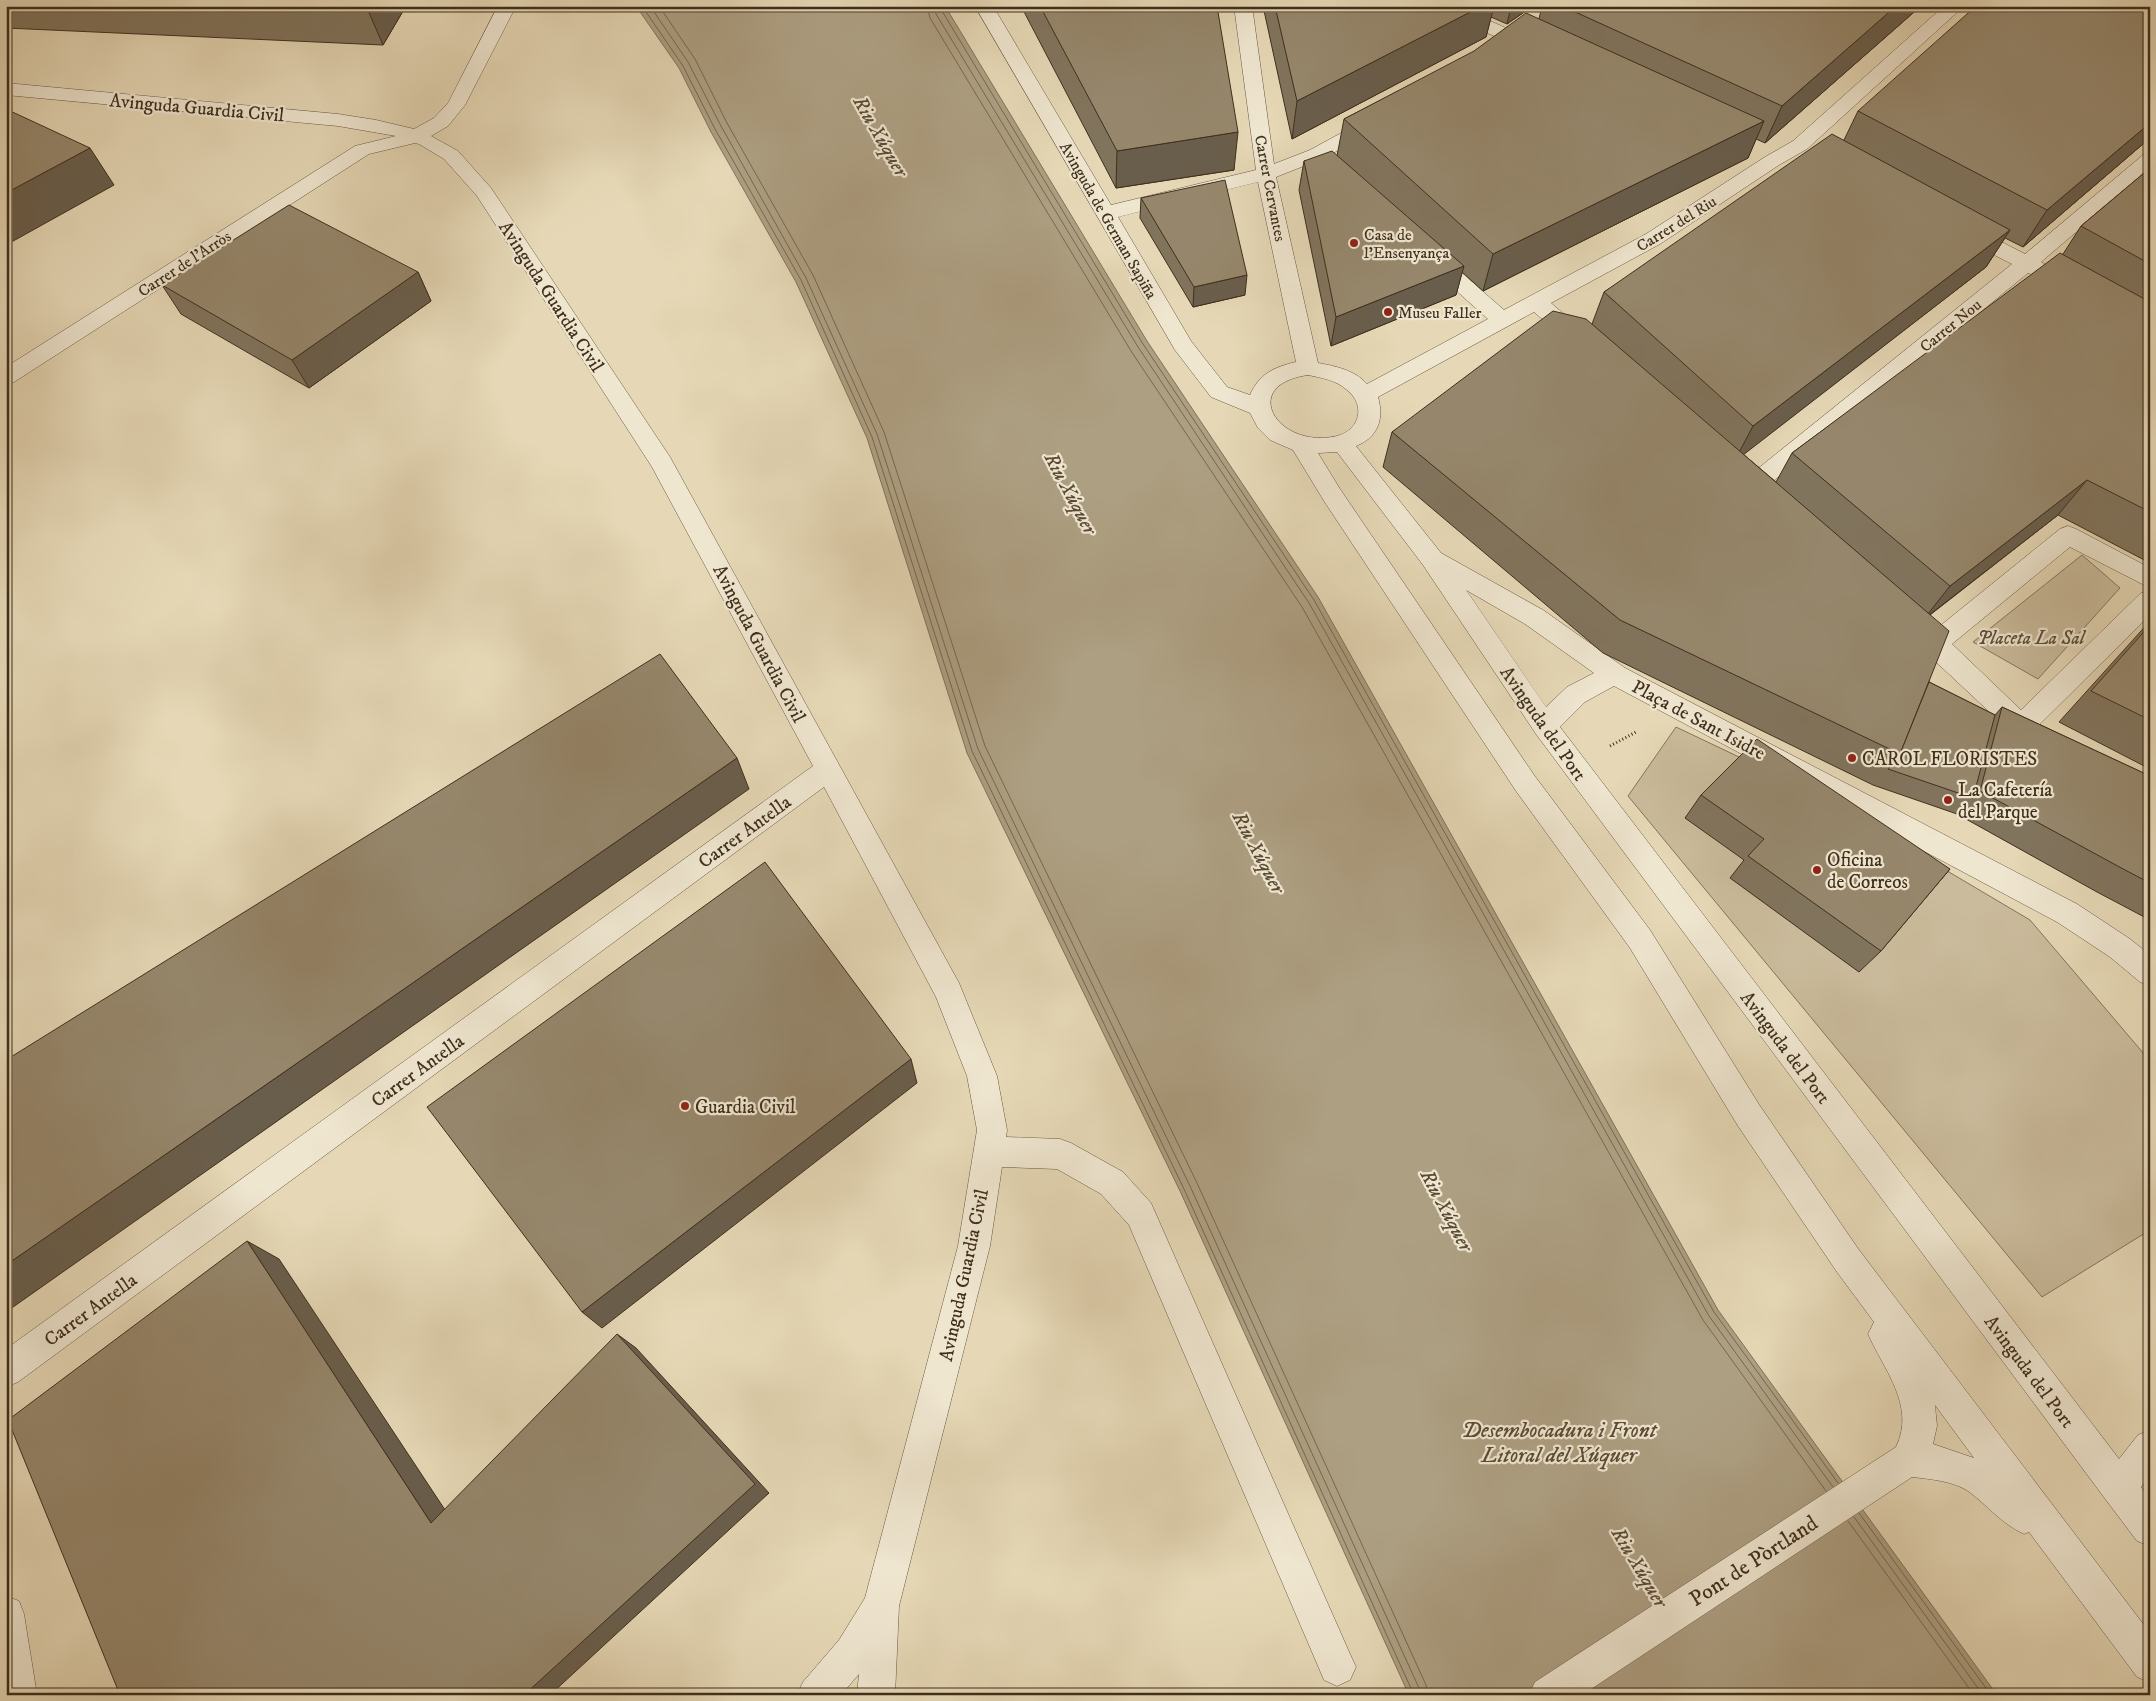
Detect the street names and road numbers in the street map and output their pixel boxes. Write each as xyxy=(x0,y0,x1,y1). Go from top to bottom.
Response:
street label: Avinguda Guardia Civil xyxy=(108,89,286,128)
street label: Carrer Cervantes xyxy=(1250,133,1290,243)
street label: Avinguda de German Sapiña xyxy=(1055,138,1161,303)
street label: Carrer del Riu xyxy=(1633,191,1720,256)
street label: Avinguda Guardia Civil xyxy=(493,217,608,377)
street label: Carrer de l'Arròs xyxy=(134,226,235,301)
street label: Carrer Nou xyxy=(1916,295,1986,357)
street label: Avinguda Guardia Civil xyxy=(707,561,810,727)
street label: Avinguda del Port xyxy=(1495,662,1591,786)
street label: Plaça de Sant Isidre xyxy=(1628,675,1769,765)
street label: Carrer Antella xyxy=(694,791,796,874)
street label: Avinguda del Port xyxy=(1735,987,1835,1109)
street label: Carrer Antella xyxy=(367,1030,469,1113)
street label: Avinguda Guardia Civil xyxy=(935,1187,994,1364)
street label: Carrer Antella xyxy=(40,1269,142,1352)
street label: Avinguda del Port xyxy=(1979,1311,2079,1433)
street label: Pont de Pòrtland xyxy=(1684,1510,1823,1613)

